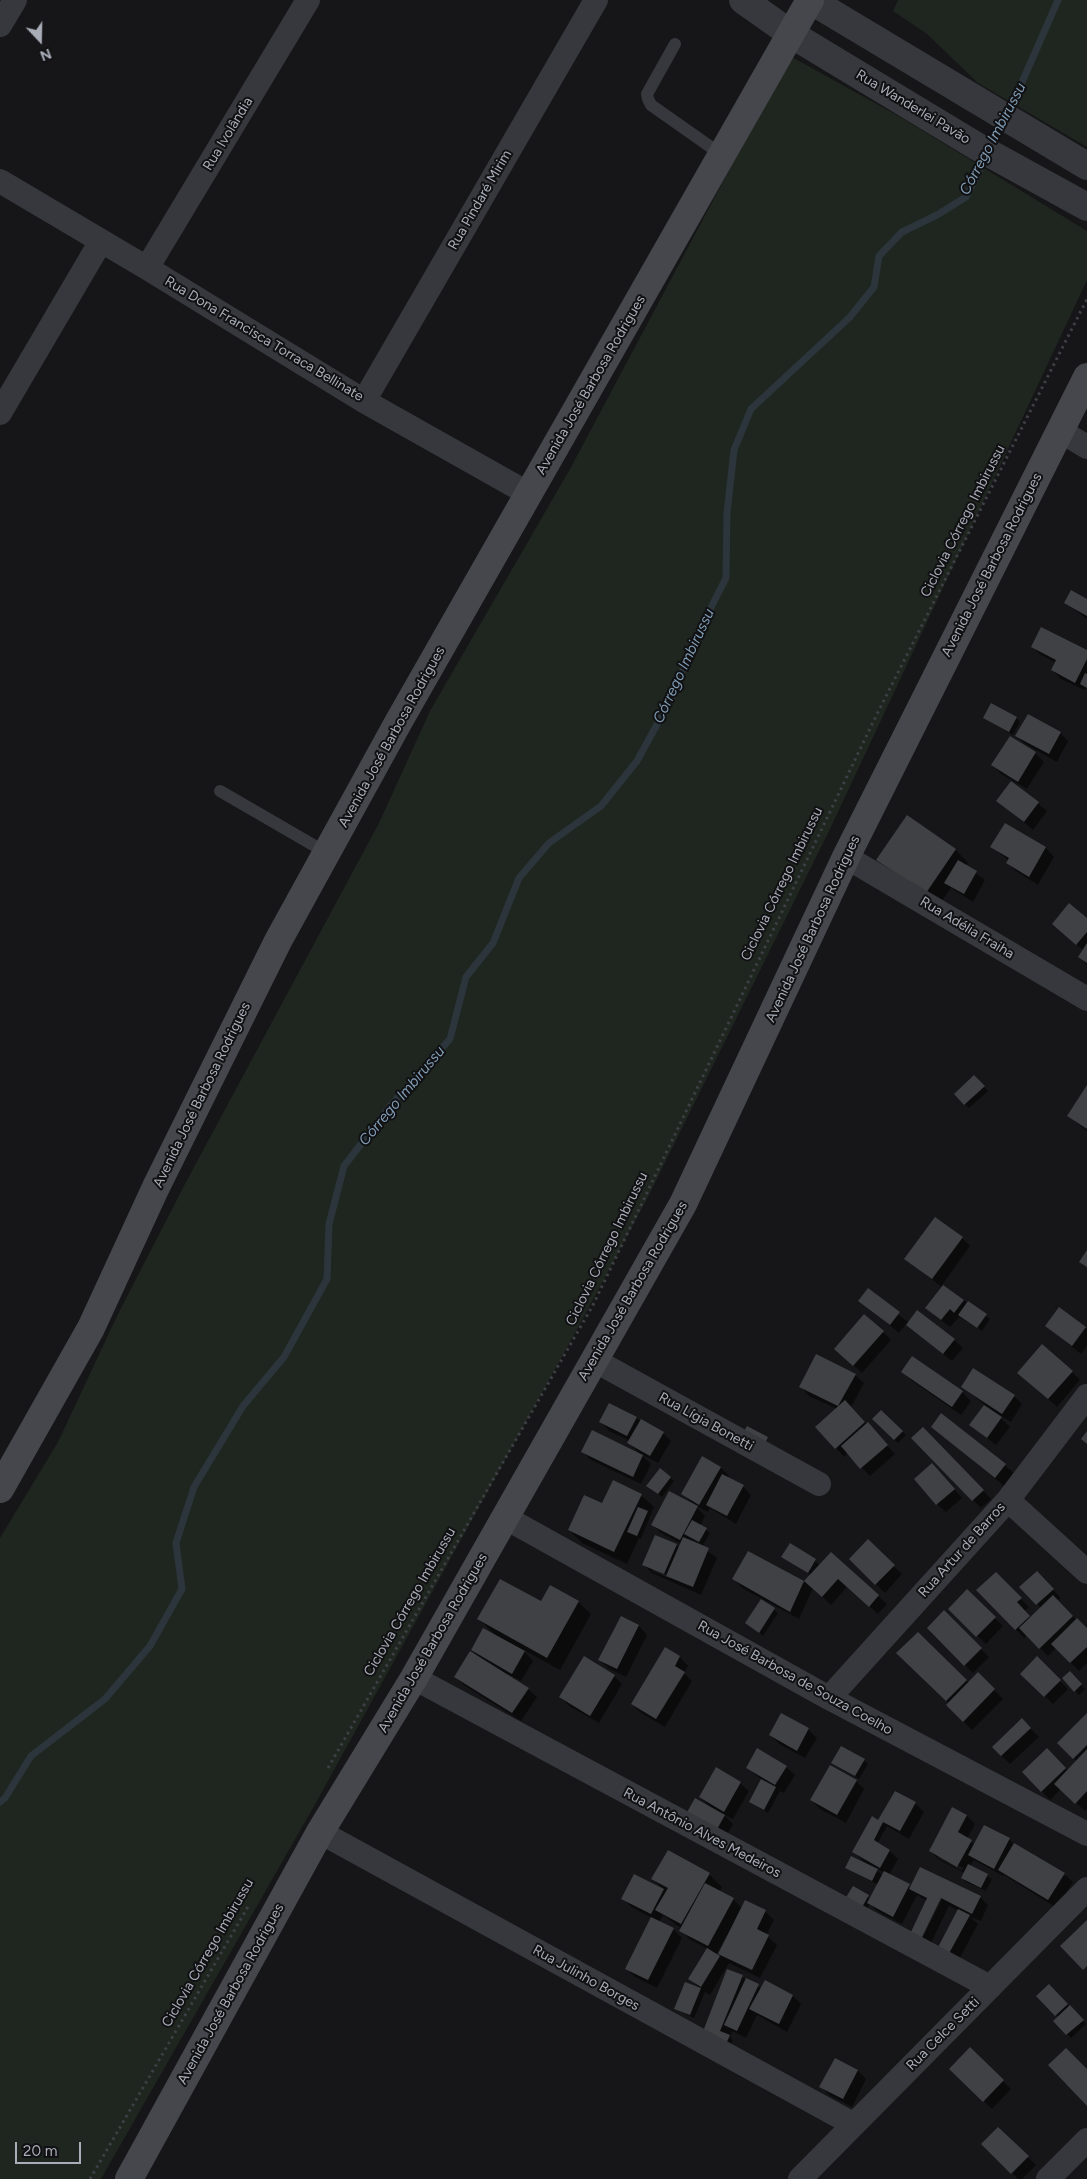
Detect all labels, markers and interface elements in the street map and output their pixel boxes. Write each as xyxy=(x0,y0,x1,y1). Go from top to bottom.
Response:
north arrow xyxy=(15,15,65,65)
text: N xyxy=(37,45,54,64)
street label: Rua Wanderlei Pavão xyxy=(853,66,973,148)
water label: Córrego Imbirussu xyxy=(956,80,1030,198)
street label: Rua Ivolândia xyxy=(199,94,257,174)
street label: Rua Pindaré Mirim xyxy=(445,147,515,253)
street label: Rua Dona Francisca Torraca Bellinate xyxy=(161,273,367,405)
street label: Avenida José Barbosa Rodrigues xyxy=(533,292,649,478)
street label: Ciclovia Córrego Imbirussu xyxy=(917,442,1009,600)
street label: Avenida José Barbosa Rodrigues xyxy=(938,470,1046,660)
water label: Córrego Imbirussu xyxy=(650,606,718,726)
street label: Avenida José Barbosa Rodrigues xyxy=(335,644,449,830)
street label: Ciclovia Córrego Imbirussu xyxy=(737,804,827,964)
street label: Avenida José Barbosa Rodrigues xyxy=(762,833,864,1025)
street label: Rua Adélia Fraiha xyxy=(917,893,1017,963)
street label: Avenida José Barbosa Rodrigues xyxy=(150,1000,254,1190)
water label: Córrego Imbirussu xyxy=(355,1043,449,1149)
street label: Ciclovia Córrego Imbirussu xyxy=(562,1169,652,1329)
street label: Avenida José Barbosa Rodrigues xyxy=(575,1198,691,1384)
street label: Rua Lígia Bonetti xyxy=(656,1389,756,1455)
street label: Rua Artur de Barros xyxy=(915,1499,1009,1601)
street label: Ciclovia Córrego Imbirussu xyxy=(361,1525,459,1679)
street label: Avenida José Barbosa Rodrigues xyxy=(375,1550,491,1736)
street label: Rua José Barbosa de Souza Coelho xyxy=(695,1617,895,1739)
street label: Rua Antônio Alves Medeiros xyxy=(620,1784,784,1882)
street label: Ciclovia Córrego Imbirussu xyxy=(159,1876,257,2030)
street label: Avenida José Barbosa Rodrigues xyxy=(174,1901,288,2087)
street label: Rua Julinho Borges xyxy=(530,1942,642,2014)
street label: Rua Celce Setti xyxy=(903,1994,983,2074)
scale bar xyxy=(18,2132,84,2164)
text: 20 m xyxy=(23,2142,57,2160)

